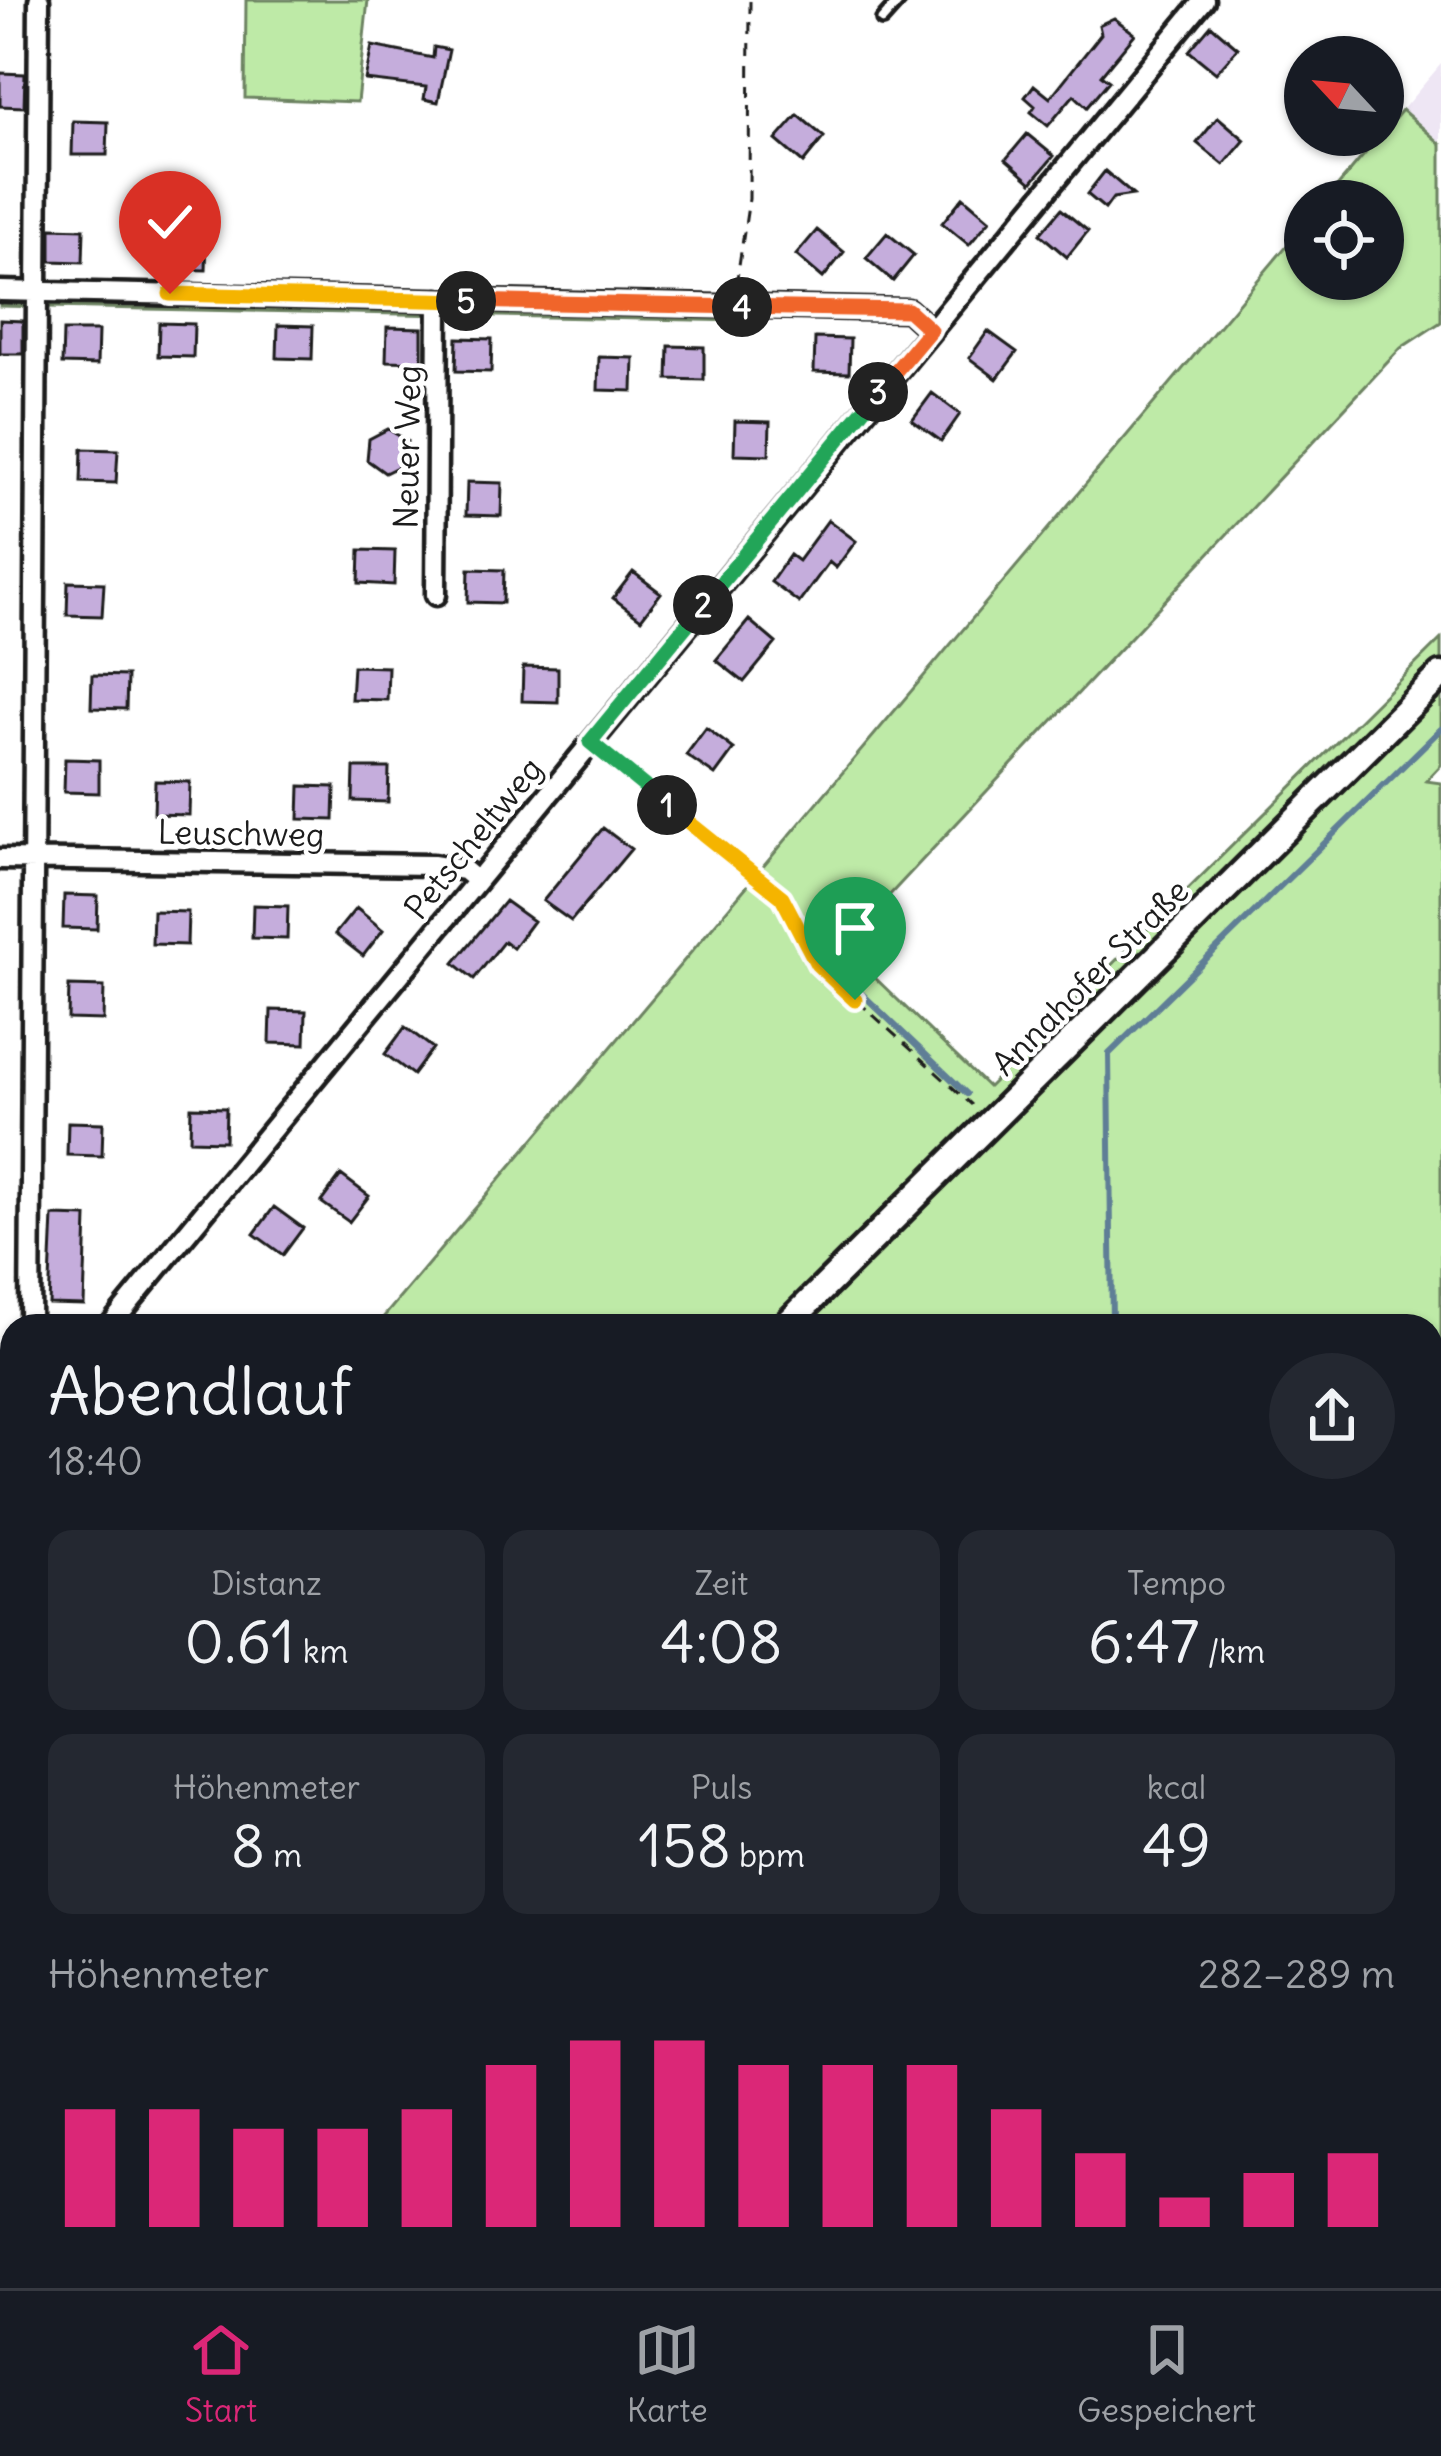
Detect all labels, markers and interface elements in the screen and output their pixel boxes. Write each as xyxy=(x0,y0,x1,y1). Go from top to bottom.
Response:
north arrow xyxy=(1284,36,1404,156)
map controls xyxy=(1284,36,1404,300)
pin xyxy=(119,171,221,294)
button: locate xyxy=(1284,180,1404,300)
icon: check xyxy=(137,189,203,255)
pin: 5 xyxy=(436,271,496,331)
pin: 4 xyxy=(712,277,772,337)
text: 5 xyxy=(457,280,475,322)
text: 4 xyxy=(732,286,752,328)
pin: 3 xyxy=(848,362,908,422)
street label: Neuer Weg xyxy=(385,365,429,529)
text: 3 xyxy=(869,371,887,413)
pin: 2 xyxy=(673,575,733,635)
text: 2 xyxy=(694,584,712,626)
street label: Petscheltweg xyxy=(395,748,551,928)
pin: 1 xyxy=(637,775,697,835)
text: 1 xyxy=(660,784,674,826)
street label: Leuschweg xyxy=(157,811,325,855)
street label: Annahofer Straße xyxy=(983,870,1197,1084)
pin xyxy=(804,877,906,1000)
icon: arrive xyxy=(822,895,888,961)
text: Abendlauf xyxy=(48,1350,352,1433)
button: share xyxy=(1269,1353,1395,1479)
text: 18:40 xyxy=(48,1437,143,1486)
text: Distanz xyxy=(211,1562,322,1604)
text: Zeit xyxy=(695,1562,748,1604)
text: Tempo xyxy=(1127,1562,1226,1604)
text: 0.61 xyxy=(185,1604,295,1679)
text: 4:08 xyxy=(660,1604,783,1679)
text: 6:47 xyxy=(1088,1604,1200,1679)
text: km xyxy=(295,1630,348,1672)
text: /km xyxy=(1200,1630,1265,1672)
text: Höhenmeter xyxy=(173,1766,360,1808)
text: Puls xyxy=(691,1766,752,1808)
text: kcal xyxy=(1147,1766,1206,1808)
text: 8 xyxy=(231,1808,265,1883)
text: 158 xyxy=(638,1808,731,1883)
text: 49 xyxy=(1142,1808,1211,1883)
text: m xyxy=(265,1834,302,1876)
text: bpm xyxy=(731,1834,805,1876)
text: Höhenmeter xyxy=(48,1950,269,1999)
text: 282–289 m xyxy=(1198,1950,1395,1999)
tab: Start xyxy=(185,2317,257,2431)
tab: Karte xyxy=(627,2317,708,2431)
tab: Gespeichert xyxy=(1077,2317,1256,2431)

